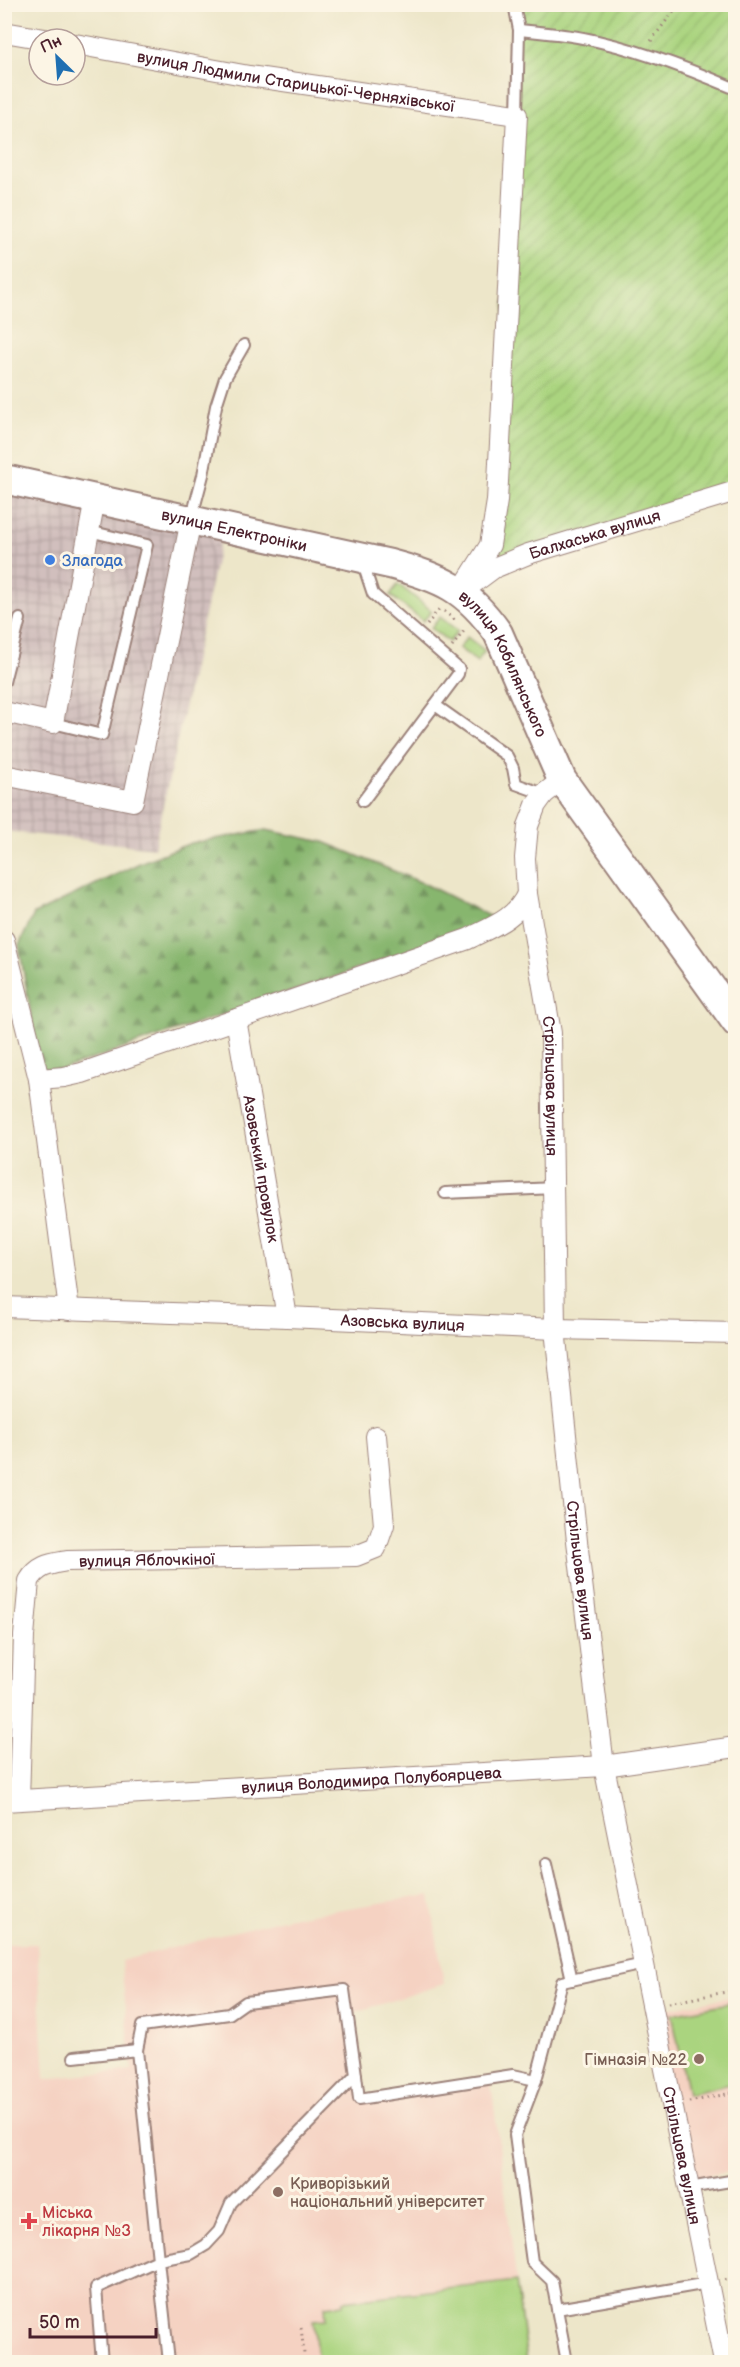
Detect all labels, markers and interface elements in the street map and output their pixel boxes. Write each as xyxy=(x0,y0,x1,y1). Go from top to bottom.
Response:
north arrow xyxy=(27,27,87,87)
text: Пн xyxy=(38,32,65,58)
street label: вулиця Людмили Старицької-Черняхівської xyxy=(135,48,457,117)
street label: вулиця Електроніки xyxy=(160,506,309,556)
street label: Балхаська вулиця xyxy=(527,506,663,564)
place label: Злагода xyxy=(62,552,123,571)
marker: Злагода xyxy=(43,553,57,567)
street label: вулиця Кобилянського xyxy=(454,587,550,740)
street label: Стрільцова вулиця xyxy=(537,1015,561,1156)
street label: Азовський провулок xyxy=(238,1093,282,1245)
street label: Азовська вулиця xyxy=(339,1311,465,1336)
street label: Стрільцова вулиця xyxy=(562,1500,597,1642)
street label: вулиця Яблочкіної xyxy=(79,1550,216,1572)
street label: вулиця Володимира Полубоярцева xyxy=(241,1764,503,1798)
place label: Гімназія №22 xyxy=(584,2051,688,2070)
marker: Гімназія №22 xyxy=(692,2052,706,2066)
street label: Стрільцова вулиця xyxy=(658,2085,704,2226)
place label: Криворізький національний університет xyxy=(290,2175,485,2212)
marker: Криворізький національний університет xyxy=(271,2185,285,2199)
place label: Міська лікарня №3 xyxy=(42,2204,131,2241)
marker: Міська лікарня №3 xyxy=(20,2212,38,2230)
scale bar xyxy=(30,2301,156,2339)
text: 50 m xyxy=(39,2312,80,2333)

